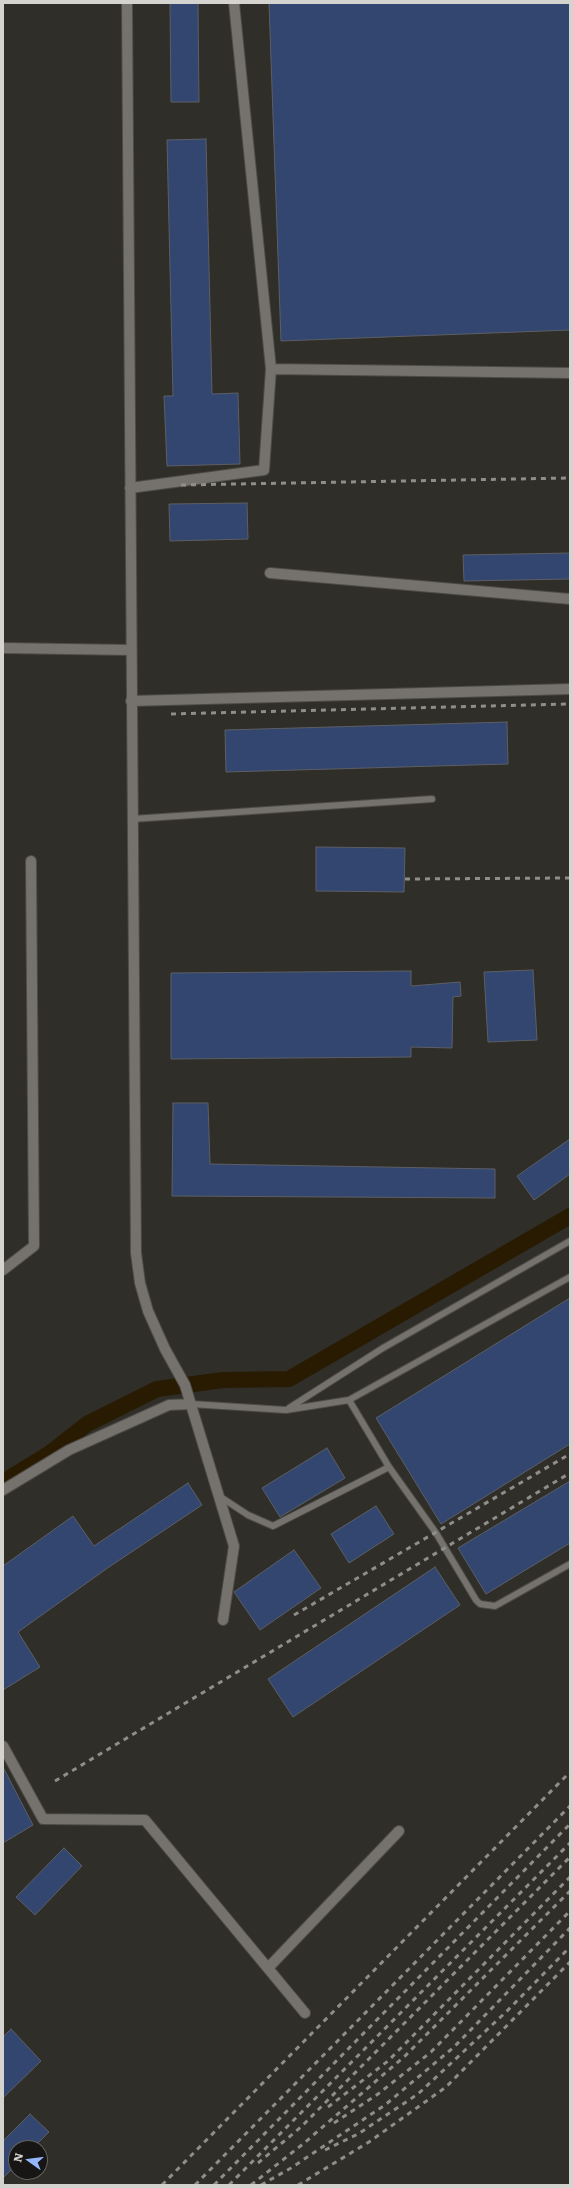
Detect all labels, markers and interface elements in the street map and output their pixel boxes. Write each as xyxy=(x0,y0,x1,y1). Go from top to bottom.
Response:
north arrow xyxy=(8,2140,48,2180)
text: N xyxy=(8,2151,26,2164)

